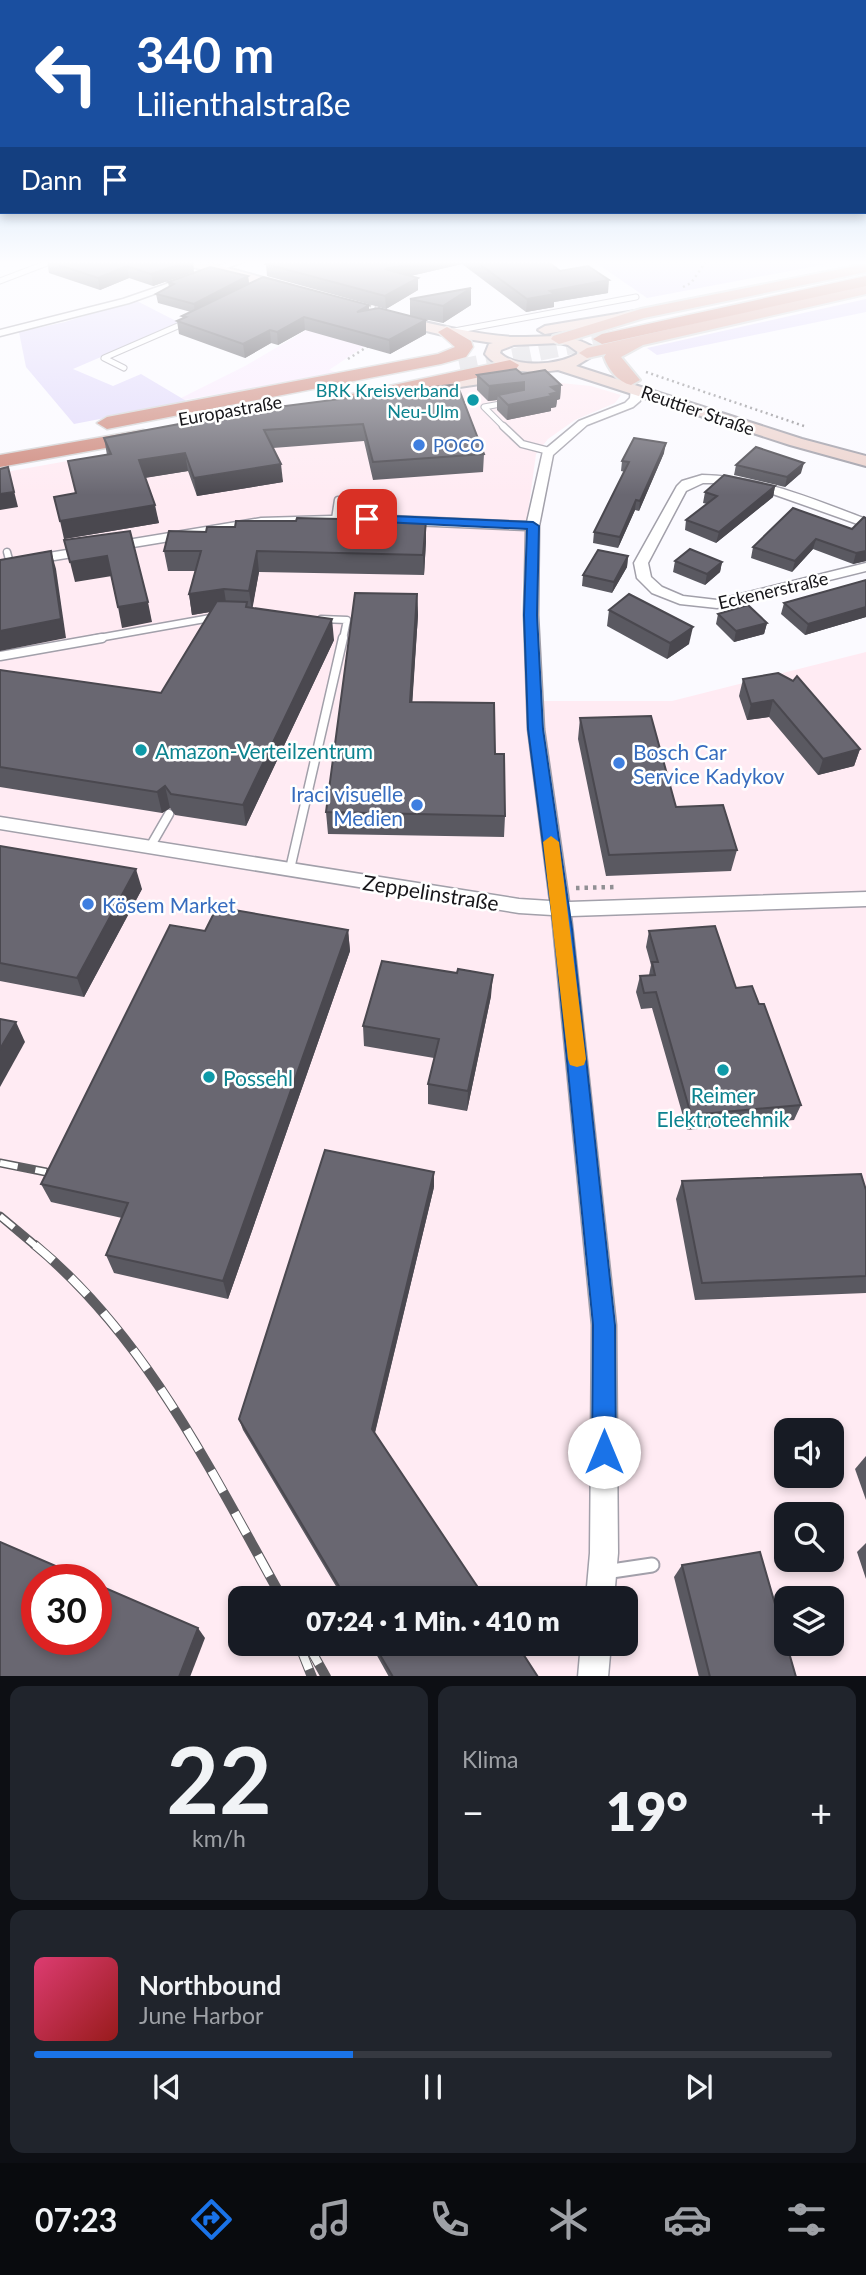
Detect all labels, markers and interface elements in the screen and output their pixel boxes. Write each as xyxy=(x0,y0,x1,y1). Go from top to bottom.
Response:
text: 340 m xyxy=(136,25,274,83)
icon: left xyxy=(21,28,112,119)
text: Lilienthalstraße xyxy=(136,84,351,123)
icon: arrive xyxy=(96,161,134,199)
text: Dann xyxy=(21,164,82,196)
place label: BRK Kreisverband Neu-Ulm xyxy=(316,379,459,422)
street label: Reuttier Straße xyxy=(638,380,758,440)
street label: Europastraße xyxy=(176,390,284,430)
marker: BRK Kreisverband Neu-Ulm xyxy=(465,392,481,408)
place label: POCO xyxy=(433,434,484,456)
marker: POCO xyxy=(411,437,427,453)
pin xyxy=(337,489,397,549)
icon: arrive xyxy=(348,500,386,538)
street label: Eckenerstraße xyxy=(716,567,830,613)
place label: Amazon-Verteilzentrum xyxy=(155,738,373,763)
place label: Bosch Car Service Kadykov xyxy=(633,739,785,788)
marker: Amazon-Verteilzentrum xyxy=(133,742,149,758)
marker: Bosch Car Service Kadykov xyxy=(611,755,627,771)
place label: Iraci visuelle Medien xyxy=(291,781,403,830)
marker: Iraci visuelle Medien xyxy=(409,797,425,813)
street label: Zeppelinstraße xyxy=(361,869,501,915)
place label: Kösem Market xyxy=(102,892,236,917)
marker: Kösem Market xyxy=(80,896,96,912)
marker: Reimer Elektrotechnik xyxy=(715,1062,731,1078)
place label: Possehl xyxy=(223,1065,293,1090)
marker: Possehl xyxy=(201,1069,217,1085)
place label: Reimer Elektrotechnik xyxy=(657,1082,790,1131)
position arrow xyxy=(567,1415,641,1489)
map controls xyxy=(774,1418,844,1656)
button: sound xyxy=(774,1418,844,1488)
button: search xyxy=(774,1502,844,1572)
speed limit sign: 30 xyxy=(21,1564,112,1655)
button: layers xyxy=(774,1586,844,1656)
text: 07:24 · 1 Min. · 410 m xyxy=(306,1605,560,1637)
text: 22 xyxy=(166,1724,272,1833)
text: Klima xyxy=(462,1745,519,1773)
text: 19° xyxy=(606,1780,688,1842)
text: − xyxy=(462,1789,484,1835)
text: + xyxy=(810,1789,832,1835)
text: km/h xyxy=(192,1824,246,1852)
text: Northbound xyxy=(139,1969,281,2001)
text: June Harbor xyxy=(139,2001,263,2029)
icon: previous xyxy=(148,2068,186,2106)
icon: pause xyxy=(414,2068,452,2106)
icon: next xyxy=(680,2068,718,2106)
icon: directions xyxy=(187,2195,236,2244)
icon: music xyxy=(306,2195,355,2244)
icon: phone xyxy=(425,2195,474,2244)
icon: climate xyxy=(544,2195,593,2244)
icon: car xyxy=(663,2195,712,2244)
icon: filters xyxy=(782,2195,831,2244)
text: 07:23 xyxy=(35,2200,117,2239)

